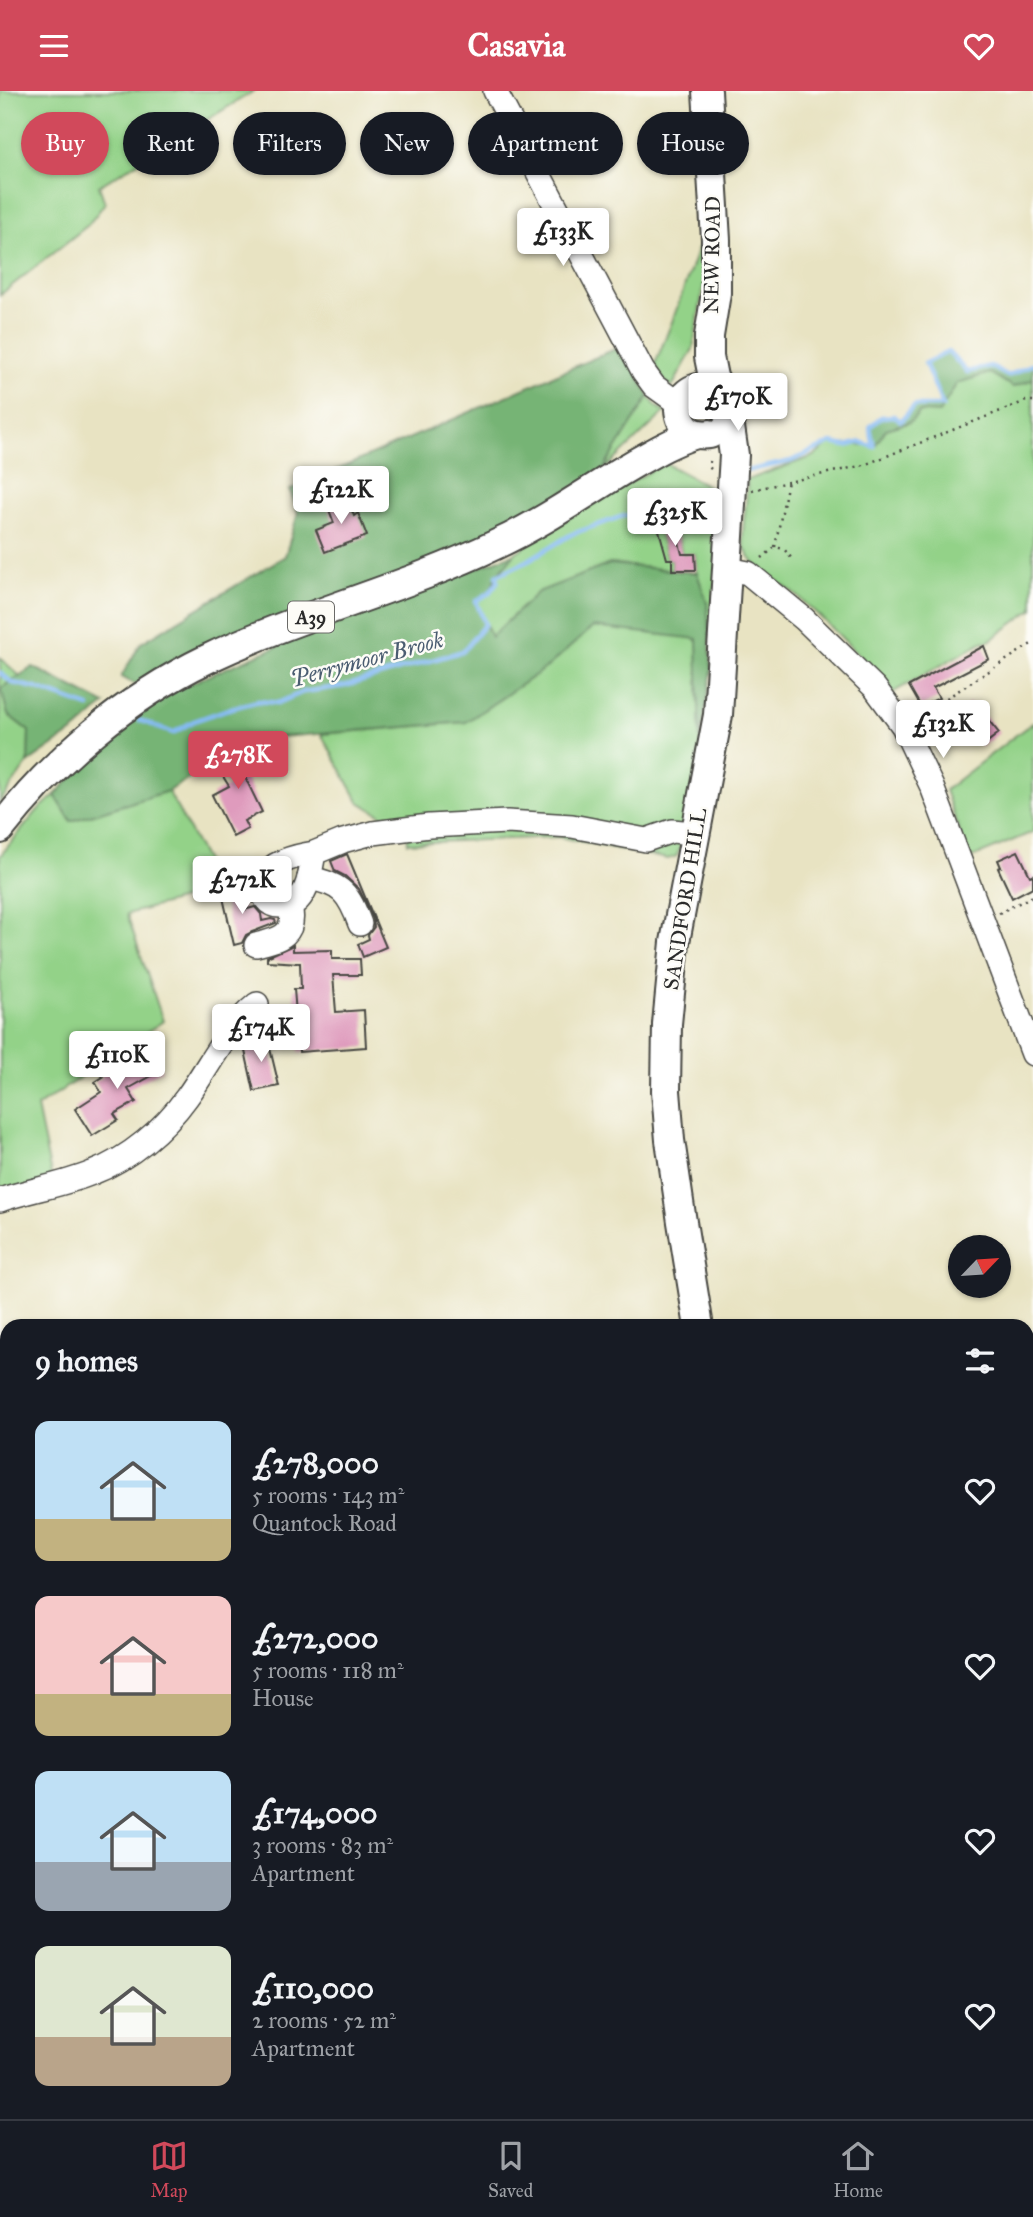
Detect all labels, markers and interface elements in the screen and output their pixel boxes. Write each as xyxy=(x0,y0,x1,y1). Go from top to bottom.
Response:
text: Casavia xyxy=(467,26,566,65)
icon: menu xyxy=(35,27,73,65)
icon: heart xyxy=(960,27,998,65)
chip: Buy xyxy=(21,112,109,175)
chip: Rent xyxy=(123,112,219,175)
chip: Filters xyxy=(233,112,346,175)
chip: New xyxy=(360,112,454,175)
chip: Apartment xyxy=(468,112,623,175)
chip: House xyxy=(637,112,749,175)
street label: NEW ROAD xyxy=(698,196,726,314)
pin: £133K xyxy=(514,209,612,268)
text: £133K xyxy=(533,217,593,245)
pin: £170K xyxy=(689,373,787,433)
text: £170K xyxy=(704,382,772,410)
pin: £122K xyxy=(292,467,390,526)
text: £122K xyxy=(309,475,373,503)
pin: £325K xyxy=(626,489,724,548)
text: £325K xyxy=(643,497,707,525)
road number: A39 xyxy=(288,601,334,632)
water label: Perrymoor Brook xyxy=(287,625,447,693)
pin: £132K xyxy=(894,701,992,760)
text: £132K xyxy=(912,709,974,737)
pin: £278K xyxy=(189,731,287,791)
text: £278K xyxy=(204,740,272,768)
street label: SANDFORD HILL xyxy=(658,806,712,992)
pin: £272K xyxy=(193,857,291,916)
text: £272K xyxy=(209,865,275,893)
pin: £174K xyxy=(212,1005,310,1064)
text: £174K xyxy=(228,1013,294,1041)
pin: £110K xyxy=(68,1031,166,1091)
text: £110K xyxy=(85,1040,149,1068)
north arrow xyxy=(948,1235,1012,1299)
map controls xyxy=(948,1235,1011,1298)
icon: filters xyxy=(961,1342,999,1380)
text: 9 homes xyxy=(35,1343,138,1379)
text: £278,000 xyxy=(252,1445,379,1481)
icon: home xyxy=(91,1449,175,1533)
icon: heart xyxy=(961,1472,999,1510)
text: 5 rooms · 143 m² xyxy=(252,1481,404,1509)
text: Quantock Road xyxy=(252,1509,397,1537)
text: £272,000 xyxy=(252,1620,378,1656)
icon: home xyxy=(91,1624,175,1708)
icon: heart xyxy=(961,1647,999,1685)
text: 5 rooms · 118 m² xyxy=(252,1656,404,1684)
text: House xyxy=(252,1684,314,1712)
text: £174,000 xyxy=(252,1795,378,1831)
icon: home xyxy=(91,1799,175,1883)
icon: heart xyxy=(961,1822,999,1860)
text: 3 rooms · 83 m² xyxy=(252,1831,393,1859)
text: Apartment xyxy=(252,1859,355,1887)
text: £110,000 xyxy=(252,1970,374,2006)
icon: home xyxy=(91,1974,175,2058)
icon: heart xyxy=(961,1997,999,2035)
text: 2 rooms · 52 m² xyxy=(252,2006,396,2034)
text: Apartment xyxy=(252,2034,355,2062)
tab: Map xyxy=(150,2137,188,2202)
tab: Saved xyxy=(488,2137,533,2202)
tab: Home xyxy=(833,2137,883,2202)

